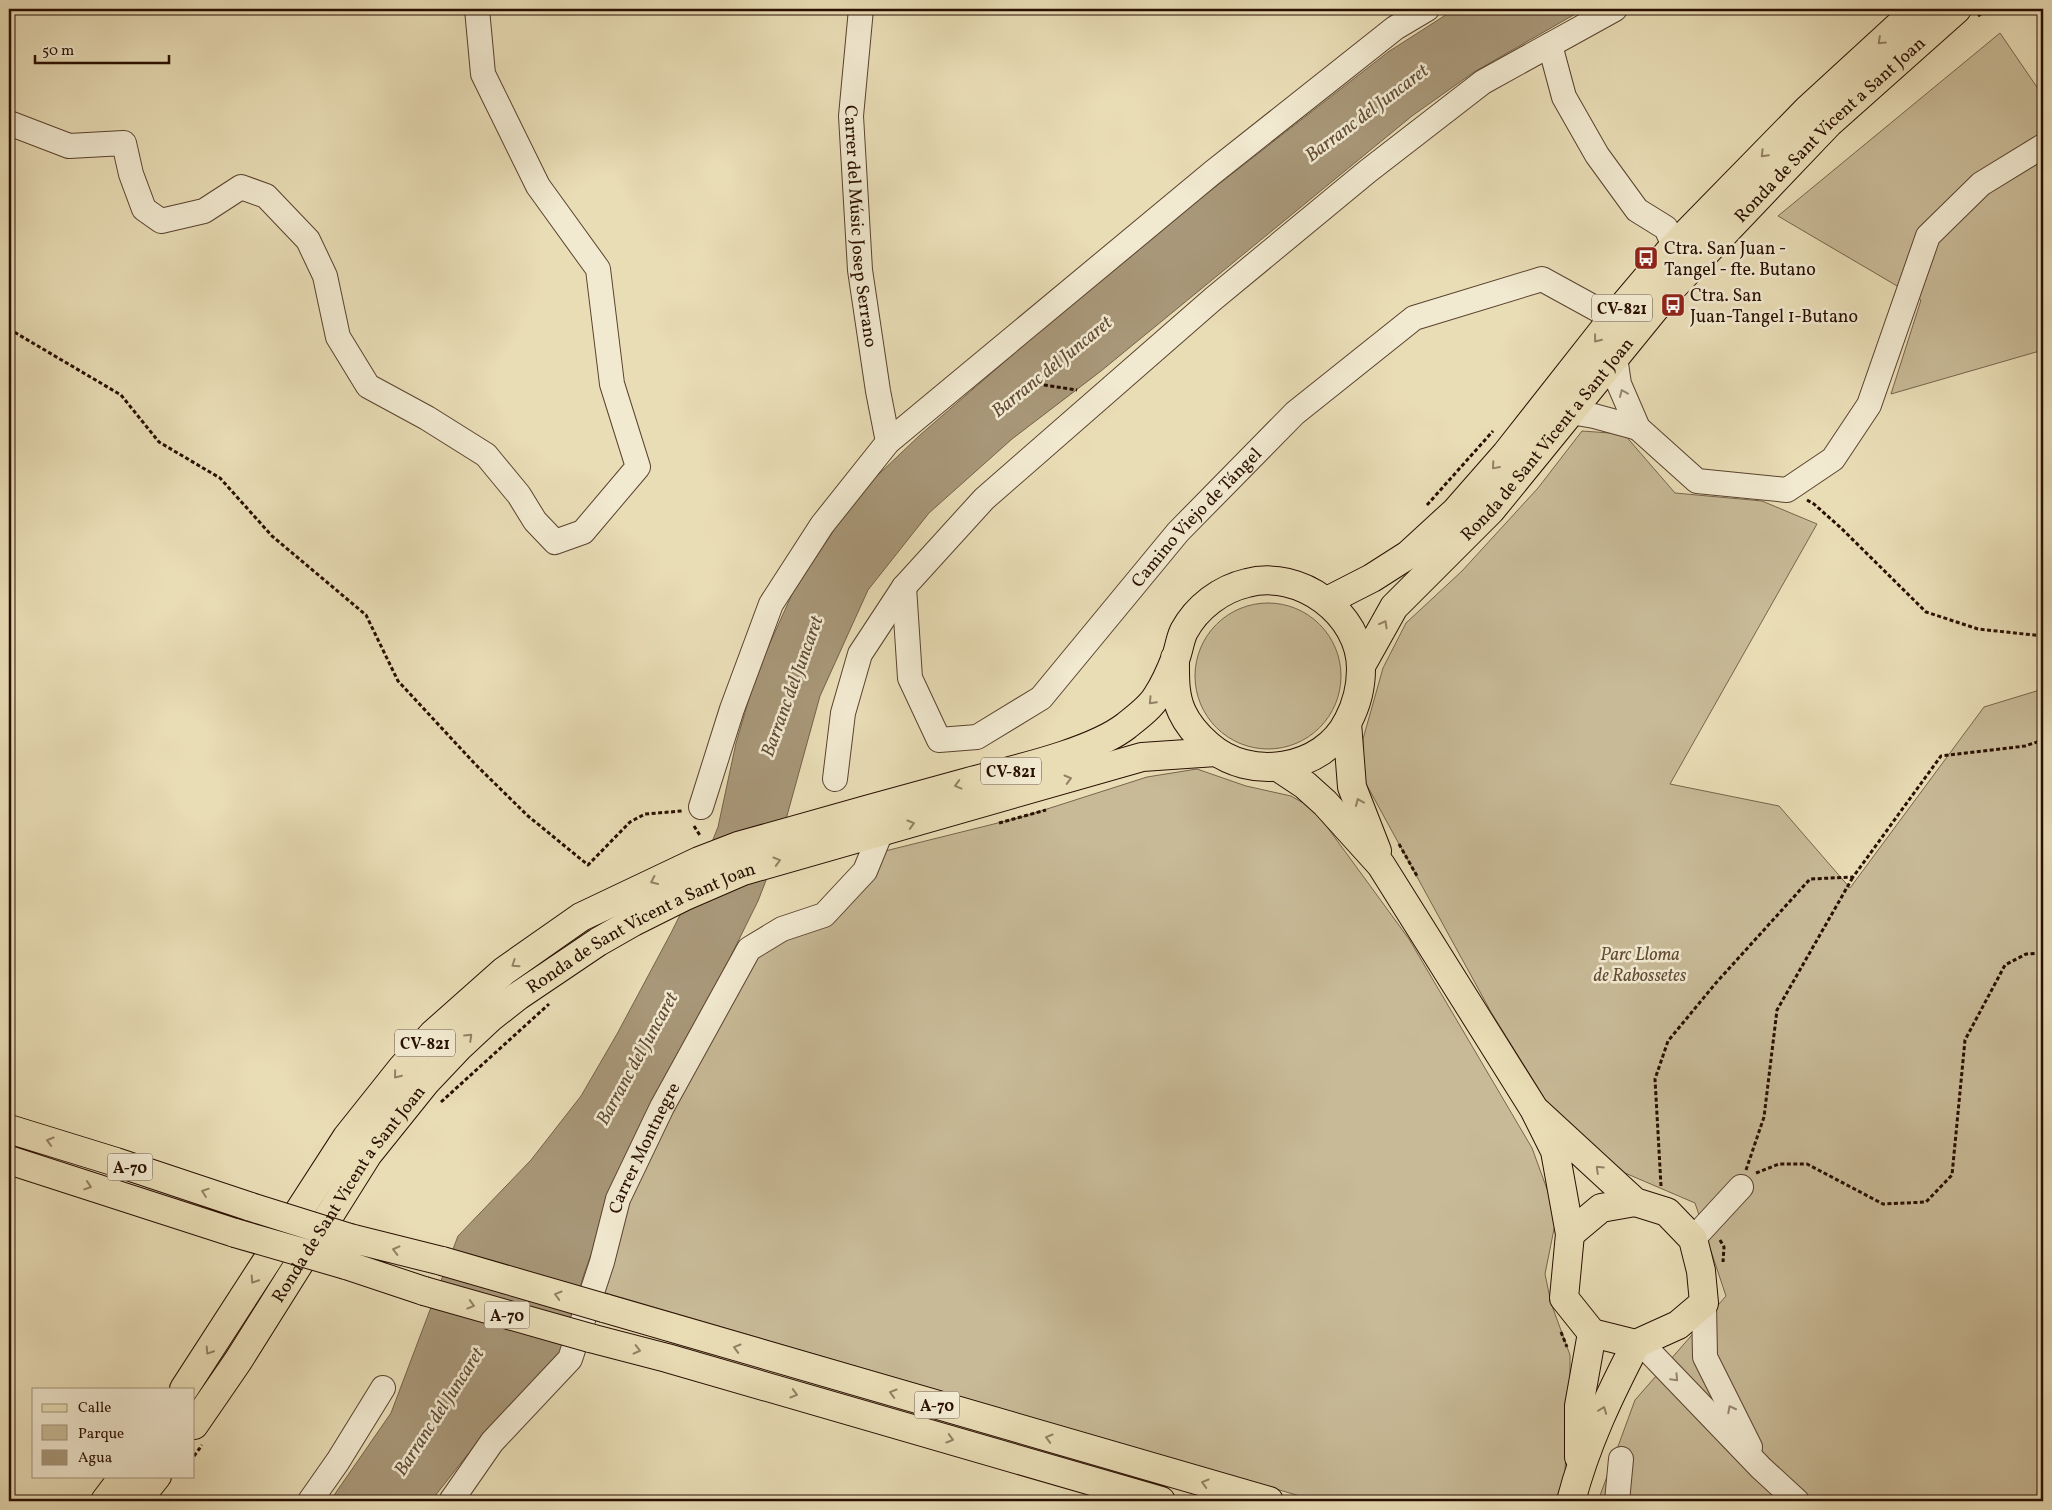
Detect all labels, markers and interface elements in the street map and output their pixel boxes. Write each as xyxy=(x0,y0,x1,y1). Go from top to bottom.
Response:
street label: Ronda de Sant Vicent a Sant Joan xyxy=(1729,31,1932,229)
scale bar xyxy=(35,32,169,64)
one-way arrow xyxy=(1877,35,1886,44)
text: 50 m xyxy=(42,41,74,62)
water label: Barranc del Juncaret xyxy=(1300,58,1435,169)
street label: Carrer del Músic Josep Serrano xyxy=(837,104,882,349)
one-way arrow xyxy=(1761,148,1770,157)
place label: Ctra. San Juan - Tangel - fte. Butano xyxy=(1664,237,1816,283)
bus stop icon: Ctra. San Juan - Tangel - fte. Butano xyxy=(1633,245,1659,271)
place label: Ctra. San Juan-Tangel 1-Butano xyxy=(1690,284,1858,330)
bus stop icon: Ctra. San Juan-Tangel 1-Butano xyxy=(1660,292,1686,318)
road number: CV-821 xyxy=(1592,294,1652,322)
water label: Barranc del Juncaret xyxy=(986,310,1119,424)
street label: Ronda de Sant Vicent a Sant Joan xyxy=(1456,333,1640,547)
one-way arrow xyxy=(1594,333,1602,342)
one-way arrow xyxy=(1618,389,1629,398)
street label: Camino Viejo de Tángel xyxy=(1126,443,1268,594)
one-way arrow xyxy=(1492,460,1501,469)
water label: Barranc del Juncaret xyxy=(755,612,831,761)
one-way arrow xyxy=(1378,620,1388,629)
one-way arrow xyxy=(1149,695,1158,704)
road number: CV-821 xyxy=(981,758,1041,784)
one-way arrow xyxy=(1063,775,1071,785)
one-way arrow xyxy=(954,779,963,790)
one-way arrow xyxy=(1354,798,1365,807)
one-way arrow xyxy=(907,819,915,829)
street label: Ronda de Sant Vicent a Sant Joan xyxy=(522,857,759,1001)
one-way arrow xyxy=(773,857,781,867)
one-way arrow xyxy=(650,875,659,886)
park label: Parc Lloma de Rabossetes xyxy=(1594,943,1687,989)
one-way arrow xyxy=(511,957,520,967)
water label: Barranc del Juncaret xyxy=(590,987,686,1130)
road number: CV-821 xyxy=(395,1030,455,1056)
one-way arrow xyxy=(464,1034,473,1043)
one-way arrow xyxy=(394,1069,402,1078)
street label: Carrer Montnegre xyxy=(604,1078,687,1216)
street label: Ronda de Sant Vicent a Sant Joan xyxy=(267,1081,432,1308)
one-way arrow xyxy=(47,1137,55,1147)
road number: A-70 xyxy=(108,1154,152,1180)
one-way arrow xyxy=(1596,1166,1605,1175)
one-way arrow xyxy=(84,1181,92,1191)
one-way arrow xyxy=(201,1188,210,1198)
one-way arrow xyxy=(391,1245,400,1256)
one-way arrow xyxy=(251,1275,261,1284)
one-way arrow xyxy=(554,1290,562,1300)
one-way arrow xyxy=(467,1299,475,1309)
road number: A-70 xyxy=(484,1302,530,1328)
water label: Barranc del Juncaret xyxy=(388,1342,491,1481)
one-way arrow xyxy=(734,1343,742,1353)
one-way arrow xyxy=(633,1344,642,1355)
one-way arrow xyxy=(205,1346,215,1355)
one-way arrow xyxy=(1669,1372,1678,1381)
legend xyxy=(32,1388,195,1478)
one-way arrow xyxy=(890,1388,898,1398)
one-way arrow xyxy=(789,1389,797,1399)
road number: A-70 xyxy=(914,1392,960,1418)
text: Calle xyxy=(78,1398,111,1419)
one-way arrow xyxy=(1727,1405,1737,1414)
one-way arrow xyxy=(1597,1407,1607,1415)
text: Parque xyxy=(78,1424,124,1445)
one-way arrow xyxy=(1046,1433,1054,1443)
one-way arrow xyxy=(945,1434,954,1444)
text: Agua xyxy=(78,1448,112,1469)
one-way arrow xyxy=(1202,1478,1210,1488)

